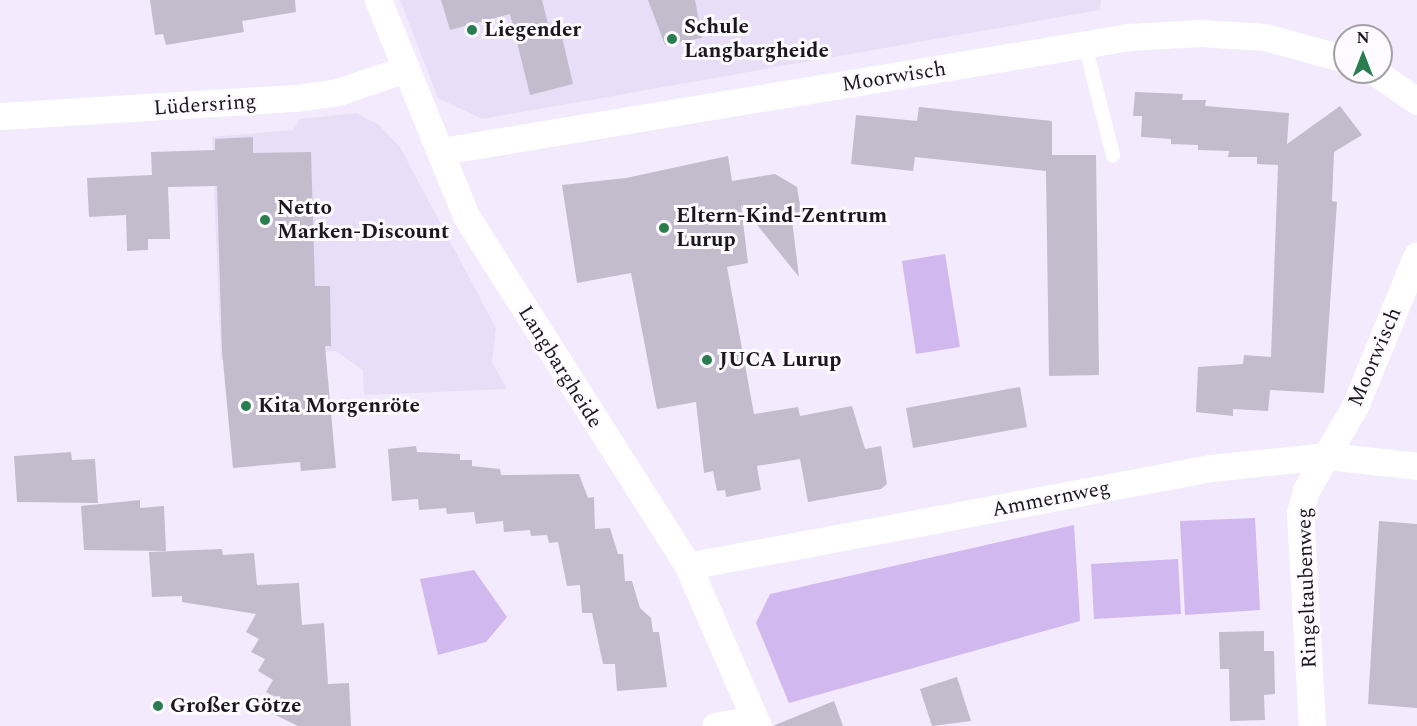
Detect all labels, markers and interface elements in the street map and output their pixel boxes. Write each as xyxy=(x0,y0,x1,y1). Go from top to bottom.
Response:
place label: Schule Langbargheide xyxy=(684,14,829,64)
place label: Liegender xyxy=(484,17,581,43)
marker: Liegender xyxy=(465,23,479,37)
north arrow xyxy=(1333,24,1393,84)
text: N xyxy=(1356,26,1370,50)
marker: Schule Langbargheide xyxy=(665,32,679,46)
street label: Moorwisch xyxy=(840,56,948,98)
street label: Lüdersring xyxy=(153,89,257,121)
place label: Netto Marken-Discount xyxy=(277,195,449,245)
place label: Eltern-Kind-Zentrum Lurup xyxy=(676,203,887,253)
marker: Netto Marken-Discount xyxy=(258,213,272,227)
marker: Eltern-Kind-Zentrum Lurup xyxy=(657,221,671,235)
street label: Langbargheide xyxy=(512,301,608,433)
street label: Moorwisch xyxy=(1343,304,1407,410)
place label: JUCA Lurup xyxy=(719,347,841,373)
marker: JUCA Lurup xyxy=(700,353,714,367)
place label: Kita Morgenröte xyxy=(258,393,420,419)
marker: Kita Morgenröte xyxy=(239,399,253,413)
street label: Ammernweg xyxy=(990,475,1112,523)
street label: Ringeltaubenweg xyxy=(1292,507,1322,669)
place label: Großer Götze xyxy=(170,693,301,719)
marker: Großer Götze xyxy=(151,699,165,713)

